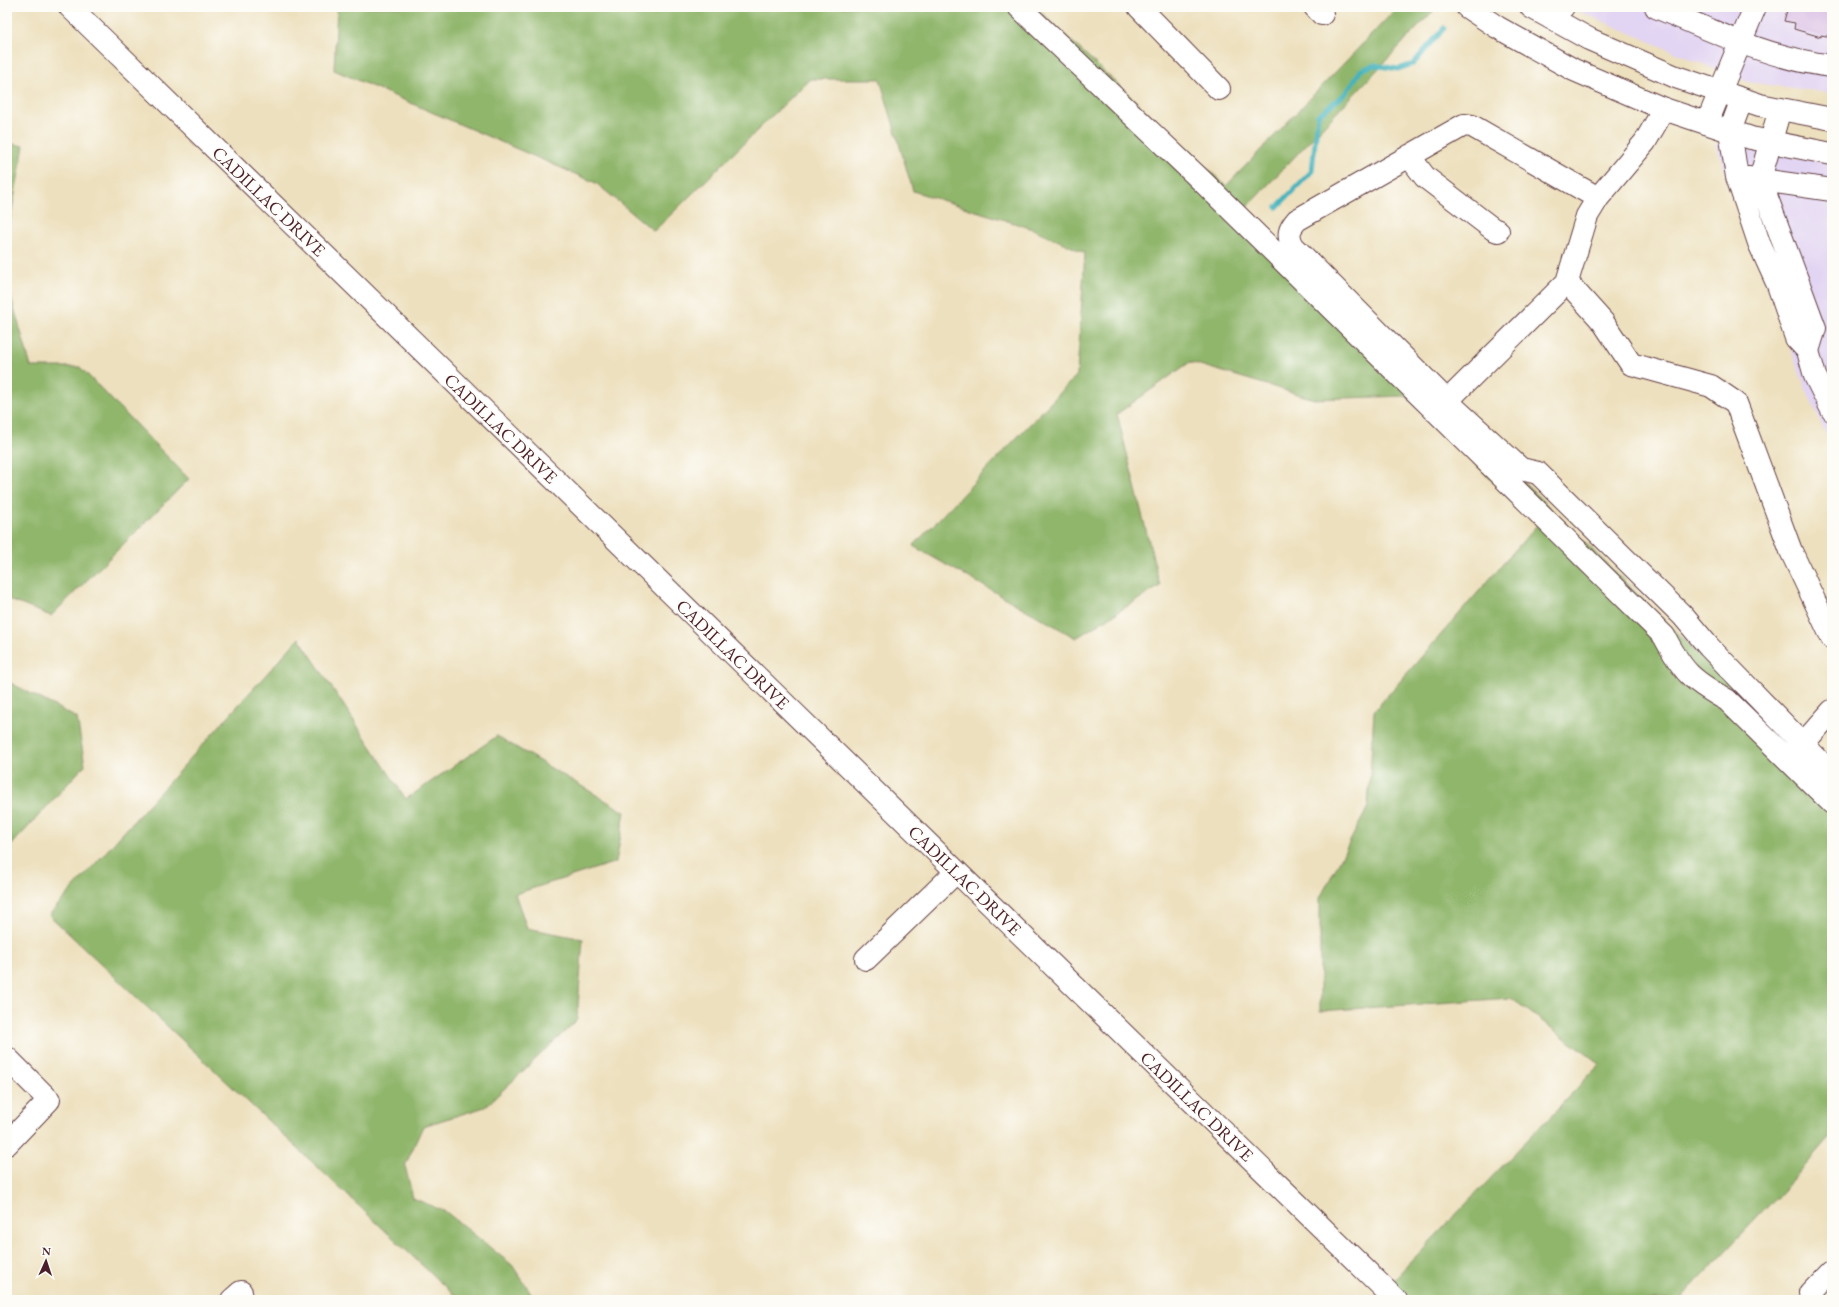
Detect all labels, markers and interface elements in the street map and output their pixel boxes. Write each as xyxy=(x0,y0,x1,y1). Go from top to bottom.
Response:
street label: CADILLAC DRIVE xyxy=(207,141,331,261)
street label: CADILLAC DRIVE xyxy=(439,368,563,488)
street label: CADILLAC DRIVE xyxy=(671,594,795,714)
street label: CADILLAC DRIVE xyxy=(903,820,1027,940)
street label: CADILLAC DRIVE xyxy=(1135,1046,1259,1166)
north arrow xyxy=(26,1241,66,1281)
text: N xyxy=(42,1244,51,1258)

